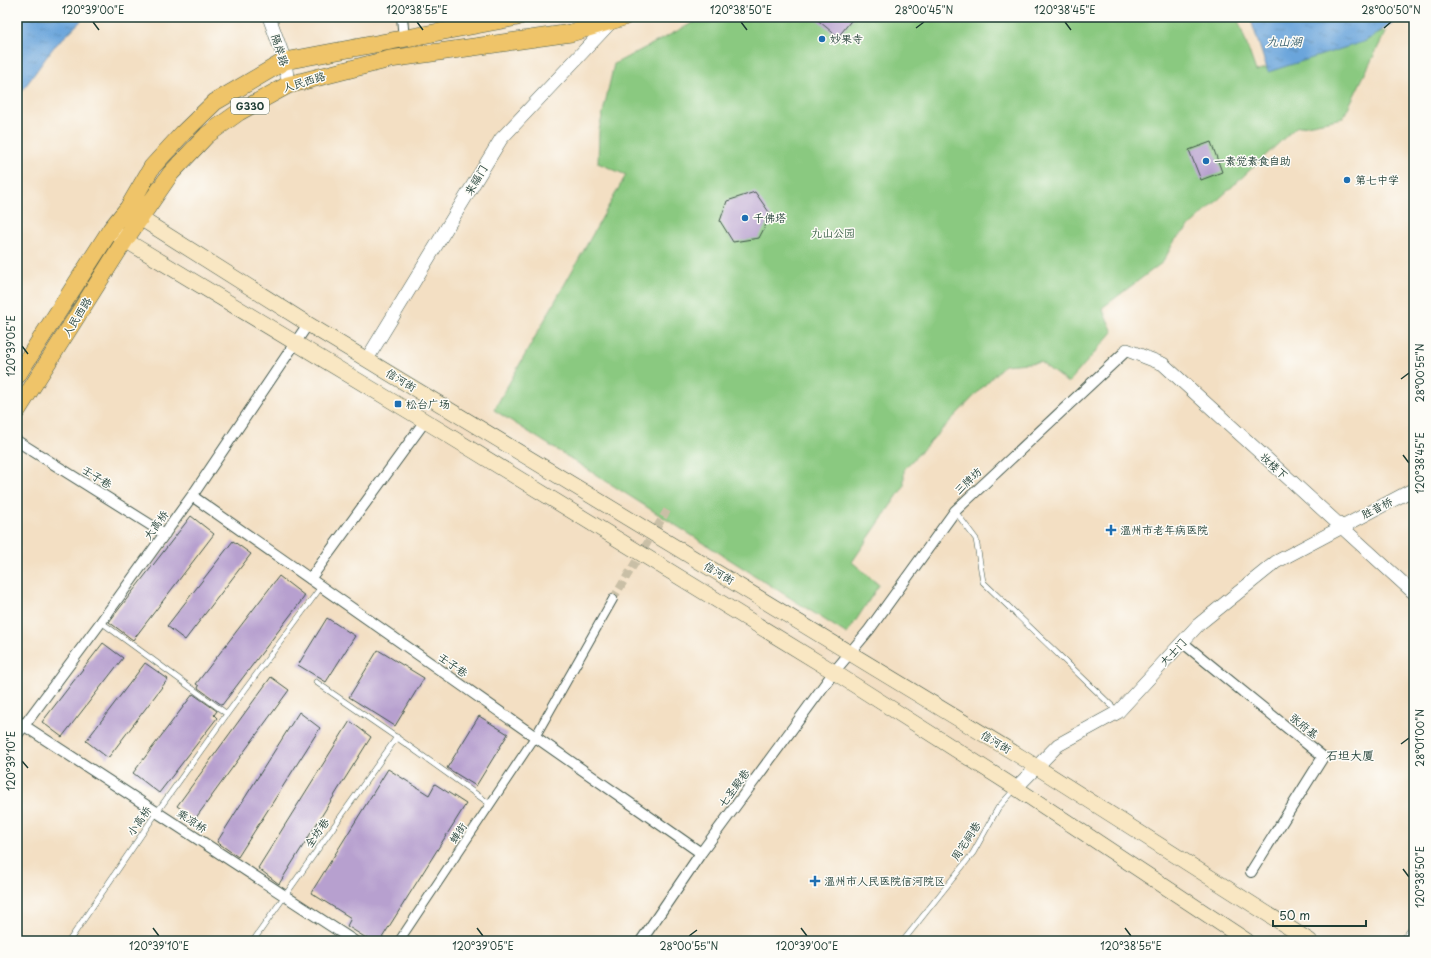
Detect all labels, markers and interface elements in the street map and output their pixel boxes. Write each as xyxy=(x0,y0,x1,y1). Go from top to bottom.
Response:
text: 120°39'00"E xyxy=(62,2,124,17)
text: 120°38'55"E xyxy=(386,2,448,17)
text: 120°38'50"E xyxy=(710,2,772,17)
text: 28°00'45"N xyxy=(895,2,954,17)
text: 120°38'45"E xyxy=(1034,2,1096,17)
text: 28°00'50"N xyxy=(1361,2,1421,17)
place label: 妙果寺 xyxy=(830,30,863,47)
street label: 隔岸路 xyxy=(268,32,293,68)
water label: 九山湖 xyxy=(1266,32,1303,50)
marker: 妙果寺 xyxy=(817,34,827,44)
street label: 人民西路 xyxy=(280,67,327,96)
road number: G330 xyxy=(231,98,269,114)
place label: 一素觉素食自助 xyxy=(1214,152,1291,169)
marker: 一素觉素食自助 xyxy=(1201,156,1211,166)
street label: 来福门 xyxy=(460,161,491,198)
place label: 第七中学 xyxy=(1355,171,1399,188)
marker: 第七中学 xyxy=(1342,175,1352,185)
place label: 千佛塔 xyxy=(753,209,786,226)
marker: 千佛塔 xyxy=(740,213,750,223)
park label: 九山公园 xyxy=(811,224,855,241)
street label: 人民西路 xyxy=(58,294,95,340)
text: 120°39'05"E xyxy=(3,315,18,377)
text: 28°00'55"N xyxy=(1412,343,1427,402)
street label: 信河街 xyxy=(383,364,421,396)
place label: 松台广场 xyxy=(406,395,450,412)
marker: 松台广场 xyxy=(393,399,403,409)
text: 120°38'45"E xyxy=(1412,432,1427,494)
street label: 妆楼下 xyxy=(1256,448,1292,483)
street label: 壬子巷 xyxy=(79,461,116,493)
street label: 三牌坊 xyxy=(950,463,985,498)
street label: 胜昔桥 xyxy=(1358,492,1395,523)
street label: 大高桥 xyxy=(139,506,172,543)
place label: 温州市老年病医院 xyxy=(1120,521,1208,538)
marker: 温州市老年病医院 xyxy=(1105,524,1117,536)
street label: 信河街 xyxy=(701,557,739,589)
street label: 大士门 xyxy=(1155,634,1190,670)
street label: 壬子巷 xyxy=(435,648,472,681)
street label: 张府基 xyxy=(1286,709,1322,743)
text: 28°01'00"N xyxy=(1412,709,1427,767)
street label: 信河街 xyxy=(978,726,1016,758)
text: 120°39'10"E xyxy=(3,731,18,791)
district label: 石坦大厦 xyxy=(1326,746,1374,764)
street label: 七圣殿巷 xyxy=(714,765,753,811)
street label: 小高桥 xyxy=(122,802,155,839)
street label: 乘凉桥 xyxy=(174,804,211,837)
street label: 全坊巷 xyxy=(300,814,333,851)
street label: 蝉街 xyxy=(444,818,471,847)
street label: 周宅祠巷 xyxy=(946,818,985,864)
text: 120°38'50"E xyxy=(1412,846,1427,908)
place label: 温州市人民医院信河院区 xyxy=(824,872,945,889)
marker: 温州市人民医院信河院区 xyxy=(809,875,821,887)
scale bar xyxy=(1273,902,1366,928)
text: 50 m xyxy=(1279,906,1310,924)
text: 120°39'10"E xyxy=(129,938,189,953)
text: 120°39'05"E xyxy=(452,938,514,953)
text: 28°00'55"N xyxy=(660,938,719,953)
text: 120°39'00"E xyxy=(776,938,838,953)
text: 120°38'55"E xyxy=(1100,938,1162,953)

